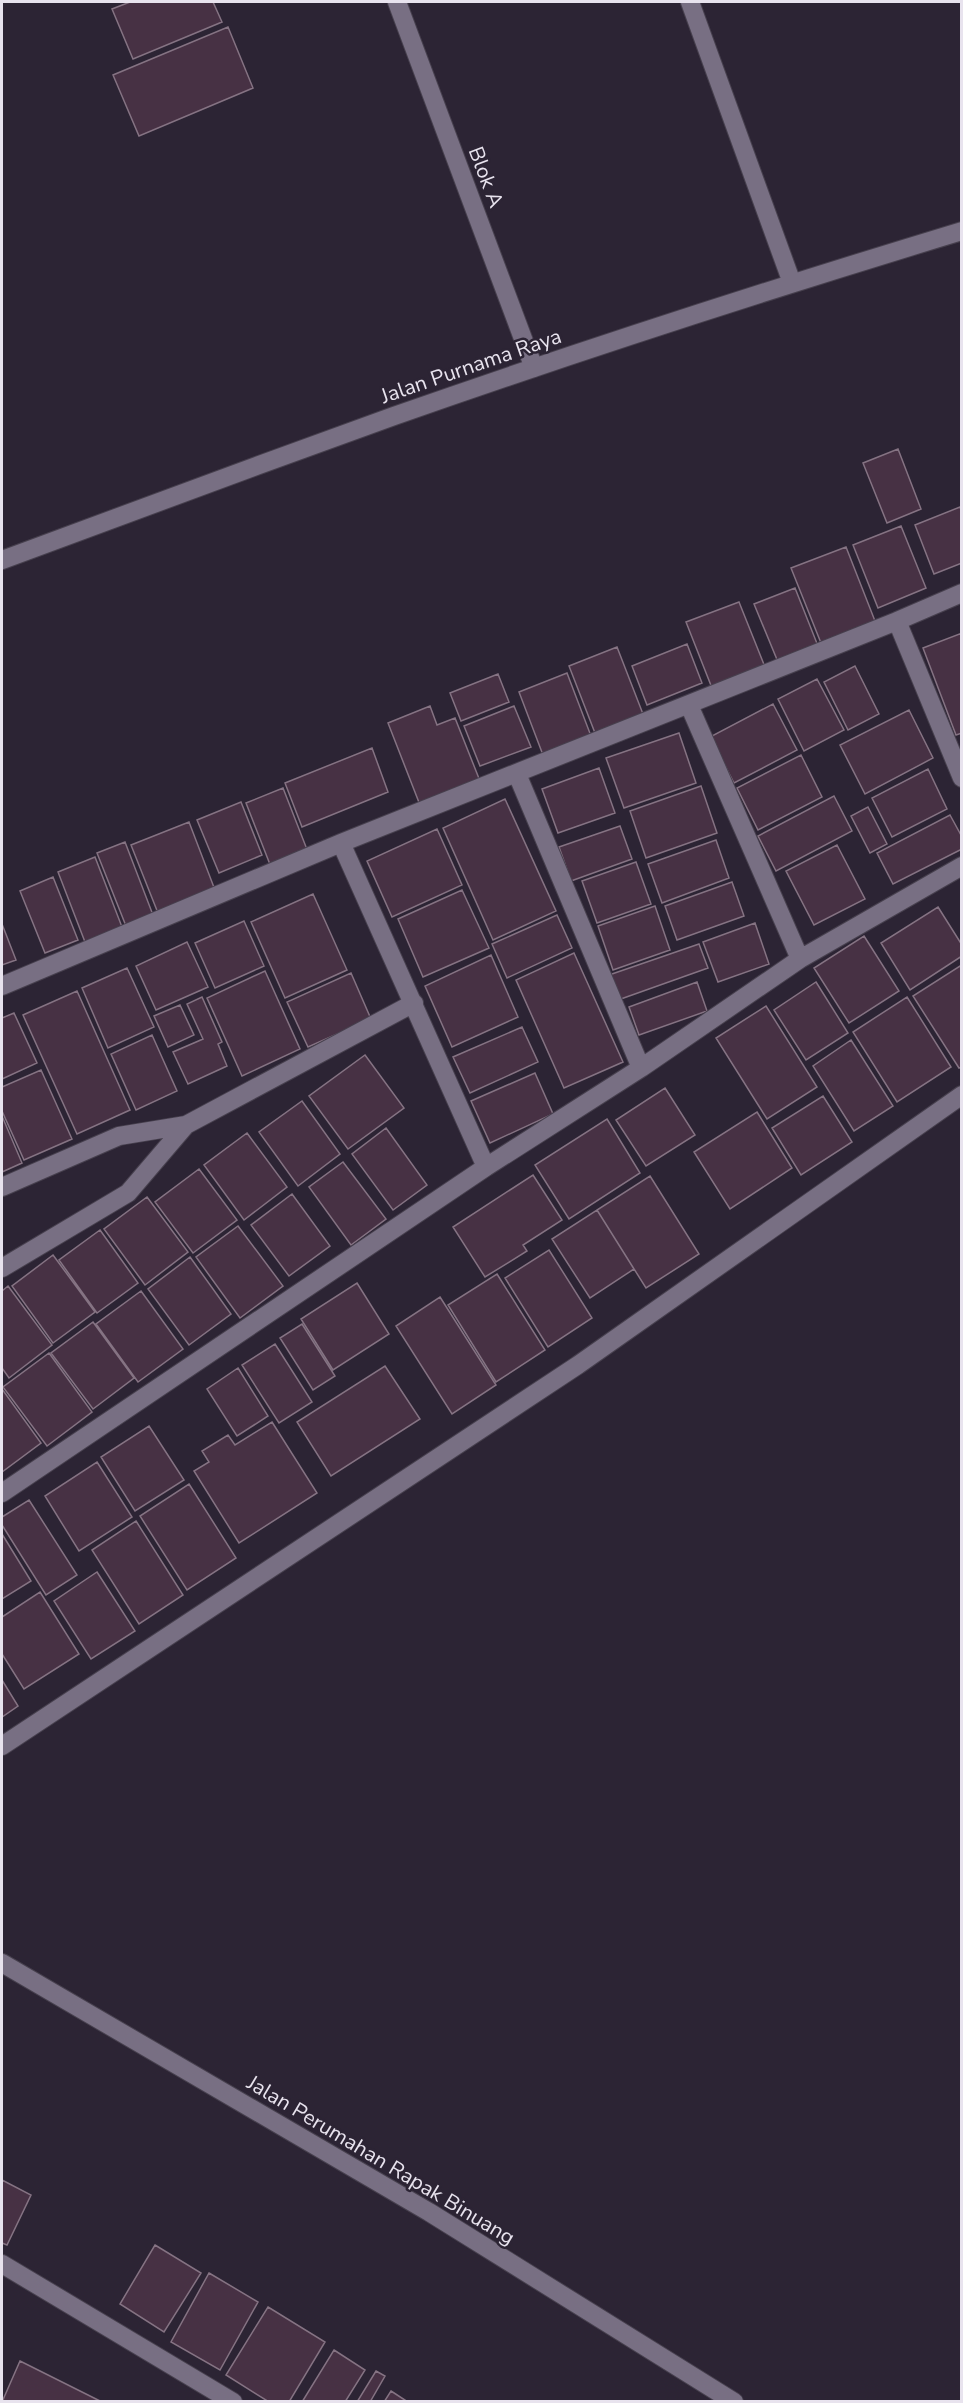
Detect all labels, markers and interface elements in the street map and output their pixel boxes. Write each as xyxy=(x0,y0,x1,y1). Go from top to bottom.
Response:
street label: Blok A xyxy=(462,142,510,212)
street label: Jalan Purnama Raya xyxy=(376,322,565,410)
street label: Jalan Perumahan Rapak Binuang xyxy=(241,2068,520,2251)

